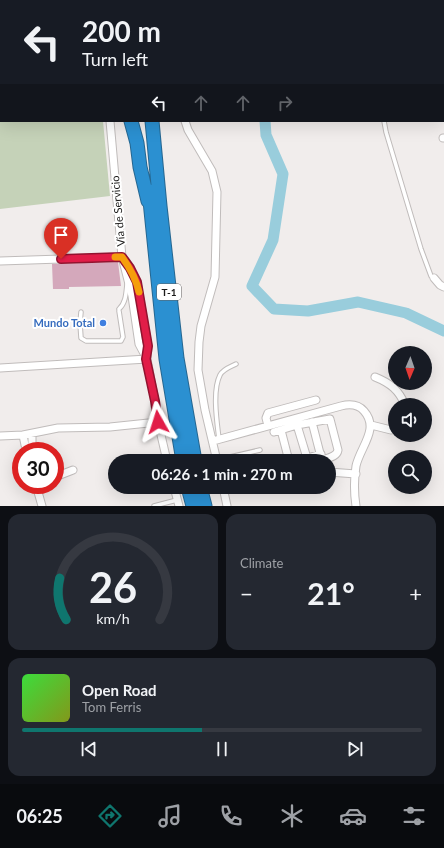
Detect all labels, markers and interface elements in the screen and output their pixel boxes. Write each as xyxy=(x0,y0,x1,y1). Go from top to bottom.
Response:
text: 200 m xyxy=(82,14,161,48)
icon: left xyxy=(16,16,68,68)
text: Turn left xyxy=(82,48,148,70)
icon: left xyxy=(148,92,170,114)
icon: ahead xyxy=(190,92,212,114)
icon: ahead xyxy=(232,92,254,114)
icon: right xyxy=(274,92,296,114)
street label: Vía de Servicio xyxy=(108,175,127,247)
pin xyxy=(44,218,78,259)
icon: arrive xyxy=(50,224,72,246)
road number: T-1 xyxy=(157,284,181,300)
place label: Mundo Total xyxy=(34,316,95,329)
marker: Mundo Total xyxy=(98,318,108,328)
north arrow xyxy=(388,346,432,390)
map controls xyxy=(388,346,432,494)
button: sound xyxy=(388,398,432,442)
position arrow xyxy=(137,401,179,443)
speed limit sign: 30 xyxy=(12,442,64,494)
button: search xyxy=(388,450,432,494)
text: 06:26 · 1 min · 270 m xyxy=(152,465,292,483)
text: Climate xyxy=(240,555,283,571)
text: 26 xyxy=(89,562,137,612)
text: 21° xyxy=(307,575,355,611)
text: − xyxy=(240,580,253,607)
text: + xyxy=(409,580,422,607)
text: km/h xyxy=(96,610,130,627)
text: Open Road xyxy=(82,681,157,699)
text: Tom Ferris xyxy=(82,699,141,715)
icon: previous xyxy=(78,738,100,760)
icon: pause xyxy=(211,738,233,760)
icon: next xyxy=(344,738,366,760)
icon: directions xyxy=(96,802,124,830)
icon: music xyxy=(156,802,184,830)
icon: phone xyxy=(217,802,245,830)
icon: climate xyxy=(278,802,306,830)
icon: car xyxy=(339,802,367,830)
icon: filters xyxy=(400,802,428,830)
text: 06:25 xyxy=(16,805,63,827)

